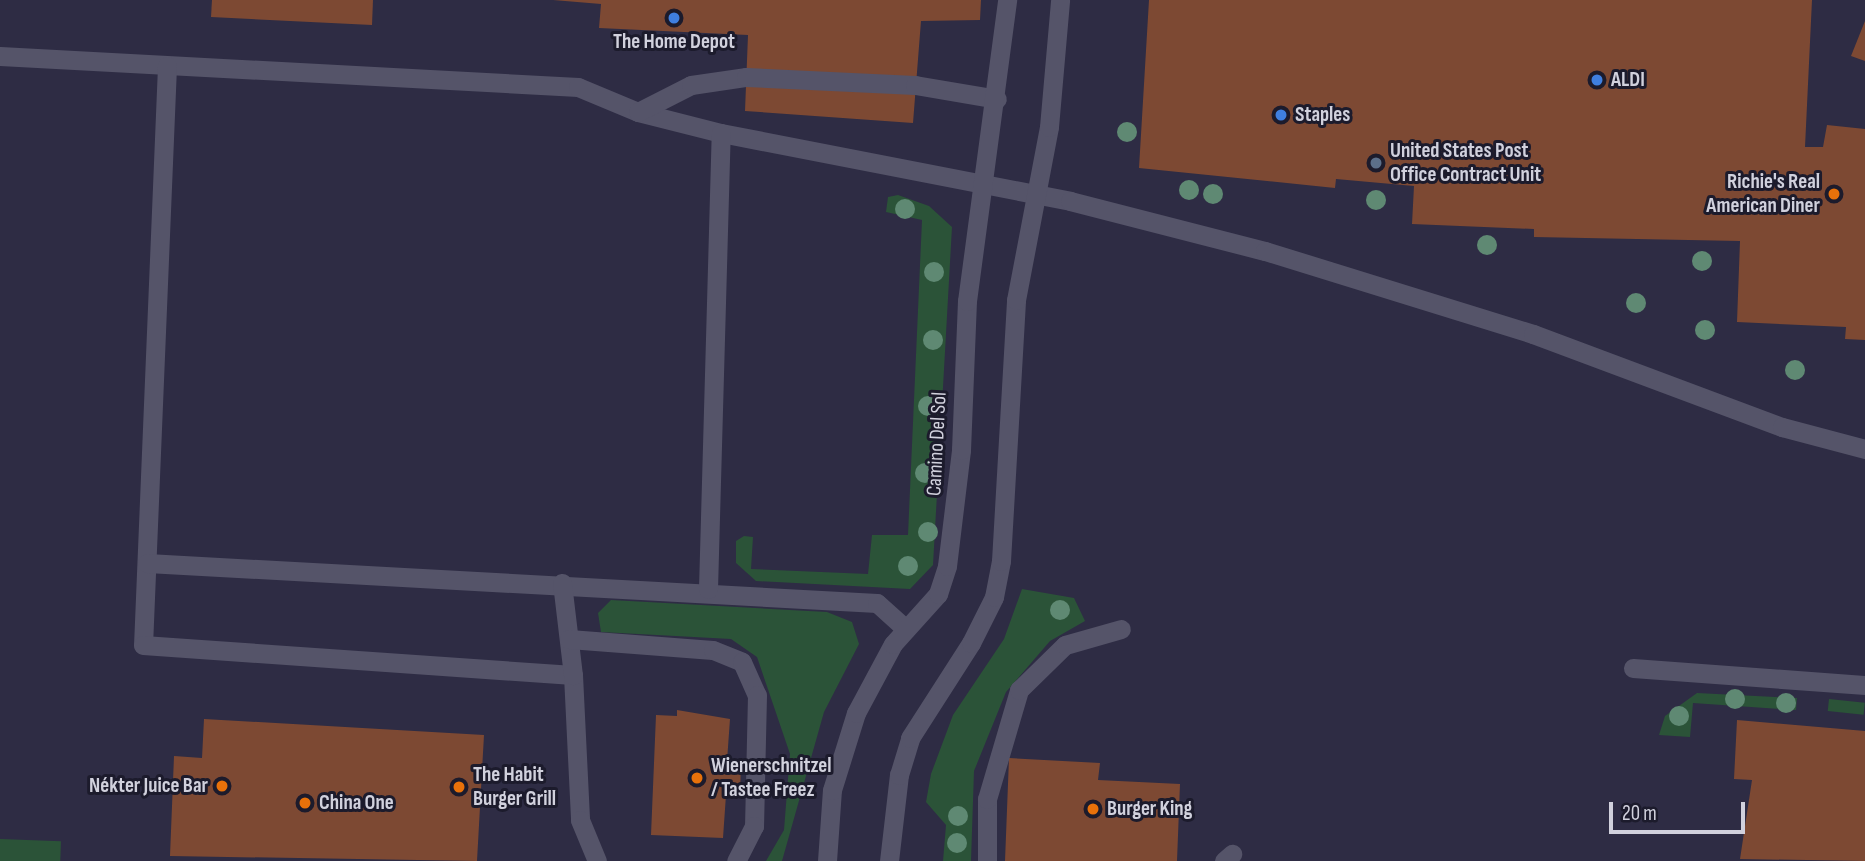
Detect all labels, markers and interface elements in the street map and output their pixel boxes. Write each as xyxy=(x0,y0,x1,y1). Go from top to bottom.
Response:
marker: The Home Depot xyxy=(666,10,682,26)
place label: The Home Depot xyxy=(613,29,735,55)
place label: ALDI xyxy=(1611,67,1645,93)
marker: ALDI xyxy=(1589,72,1605,88)
place label: Staples xyxy=(1295,102,1350,128)
marker: Staples xyxy=(1273,107,1289,123)
place label: United States Post Office Contract Unit xyxy=(1390,138,1541,188)
marker: United States Post Office Contract Unit xyxy=(1368,155,1384,171)
place label: Richie's Real American Diner xyxy=(1706,169,1820,219)
marker: Richie's Real American Diner xyxy=(1826,186,1842,202)
street label: Camino Del Sol xyxy=(922,391,952,497)
place label: Wienerschnitzel / Tastee Freez xyxy=(711,753,831,803)
place label: The Habit Burger Grill xyxy=(473,762,556,812)
marker: Wienerschnitzel / Tastee Freez xyxy=(689,770,705,786)
place label: Nékter Juice Bar xyxy=(89,773,208,799)
marker: Nékter Juice Bar xyxy=(214,778,230,794)
marker: The Habit Burger Grill xyxy=(451,779,467,795)
scale bar xyxy=(1613,788,1750,832)
place label: China One xyxy=(319,790,394,816)
marker: China One xyxy=(297,795,313,811)
place label: Burger King xyxy=(1107,796,1192,822)
marker: Burger King xyxy=(1085,801,1101,817)
text: 20 m xyxy=(1622,801,1657,826)

